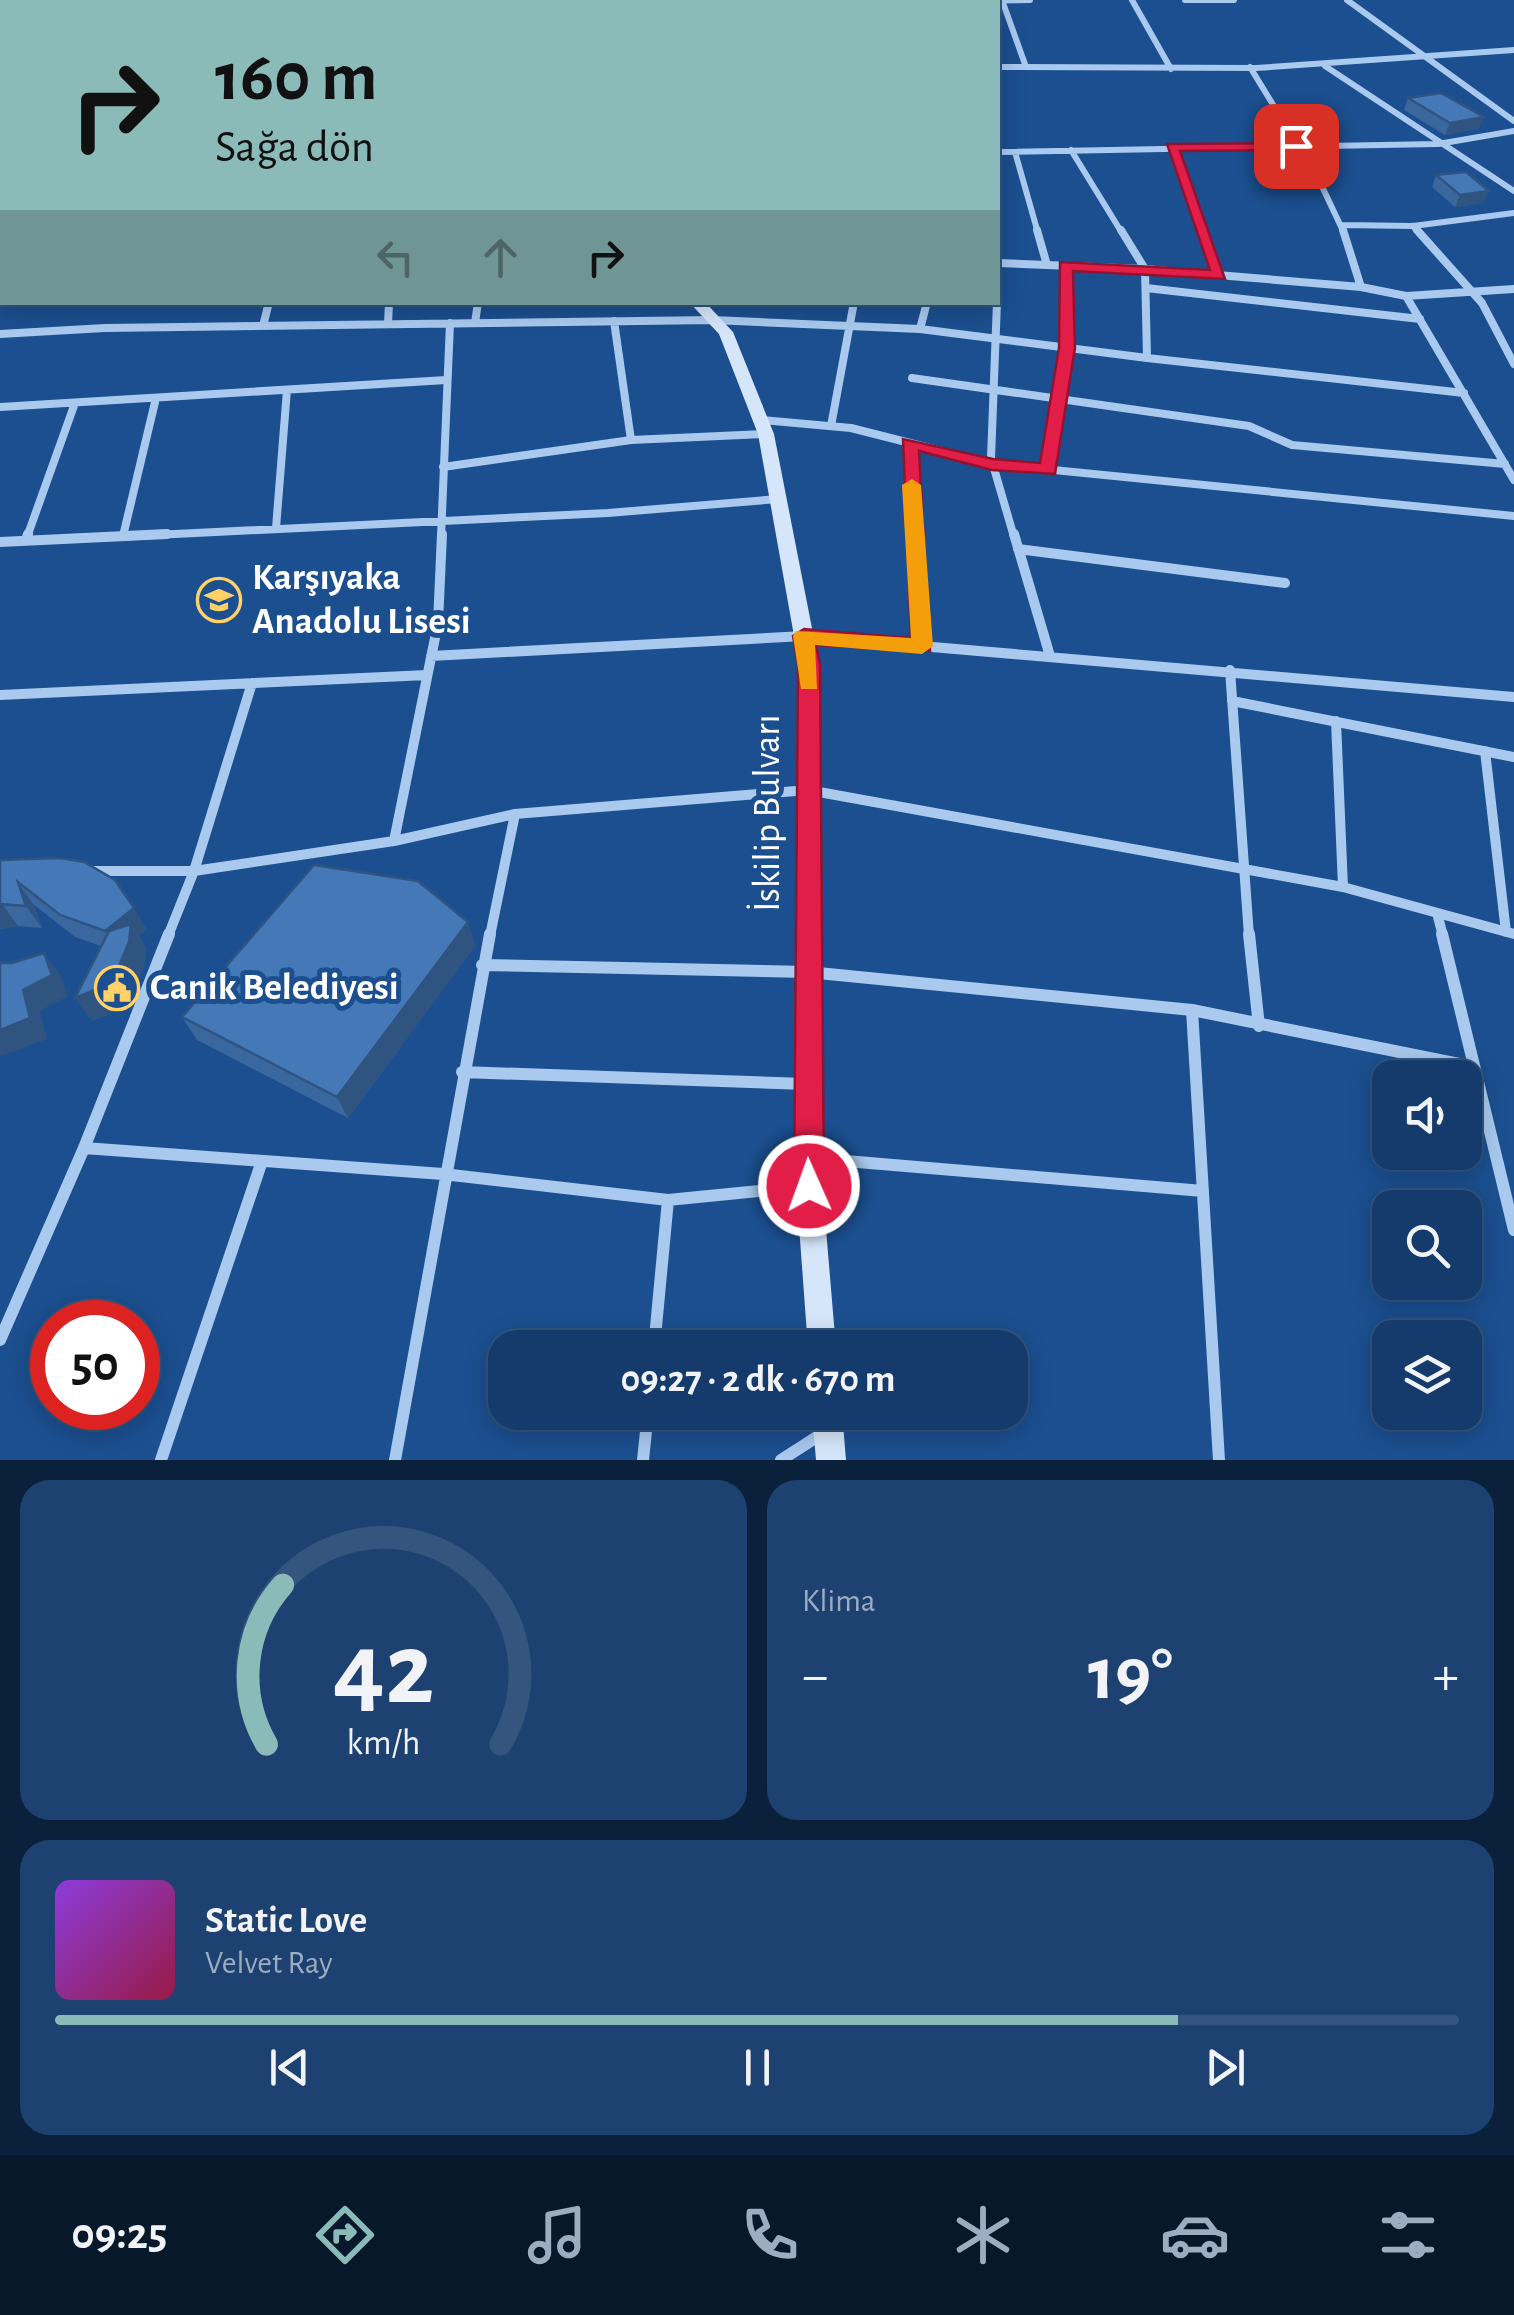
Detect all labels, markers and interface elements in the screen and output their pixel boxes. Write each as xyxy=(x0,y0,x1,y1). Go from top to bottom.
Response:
icon: right xyxy=(50,40,180,170)
text: 160 m xyxy=(215,43,378,113)
pin xyxy=(1254,104,1339,189)
icon: arrive xyxy=(1269,119,1324,174)
text: Sağa dön xyxy=(215,125,374,170)
icon: left xyxy=(368,230,423,285)
icon: ahead xyxy=(473,230,528,285)
icon: right xyxy=(578,230,633,285)
place label: Karşıyaka Anadolu Lisesi xyxy=(252,559,471,641)
school or university icon: Karşıyaka Anadolu Lisesi xyxy=(196,577,242,623)
street label: İskilip Bulvarı xyxy=(746,714,787,912)
public building icon: Canik Belediyesi xyxy=(94,965,140,1011)
place label: Canik Belediyesi xyxy=(150,969,399,1007)
map controls xyxy=(1372,1060,1482,1430)
button: sound xyxy=(1372,1060,1482,1170)
position arrow xyxy=(757,1134,861,1238)
button: search xyxy=(1372,1190,1482,1300)
speed limit sign: 50 xyxy=(30,1300,160,1430)
button: layers xyxy=(1372,1320,1482,1430)
text: 09:27 · 2 dk · 670 m xyxy=(621,1361,895,1399)
text: Klima xyxy=(802,1585,876,1617)
text: 42 xyxy=(333,1619,434,1723)
text: 19° xyxy=(1088,1638,1173,1713)
text: − xyxy=(802,1649,828,1704)
text: + xyxy=(1433,1649,1459,1704)
text: km/h xyxy=(347,1725,420,1761)
text: Static Love xyxy=(205,1902,367,1940)
text: Velvet Ray xyxy=(205,1947,333,1979)
icon: previous xyxy=(262,2040,317,2095)
icon: pause xyxy=(730,2040,785,2095)
icon: next xyxy=(1198,2040,1253,2095)
icon: directions xyxy=(310,2200,380,2270)
icon: music xyxy=(522,2200,592,2270)
icon: phone xyxy=(735,2200,805,2270)
icon: climate xyxy=(948,2200,1018,2270)
icon: car xyxy=(1160,2200,1230,2270)
icon: filters xyxy=(1373,2200,1443,2270)
text: 09:25 xyxy=(71,2212,167,2257)

